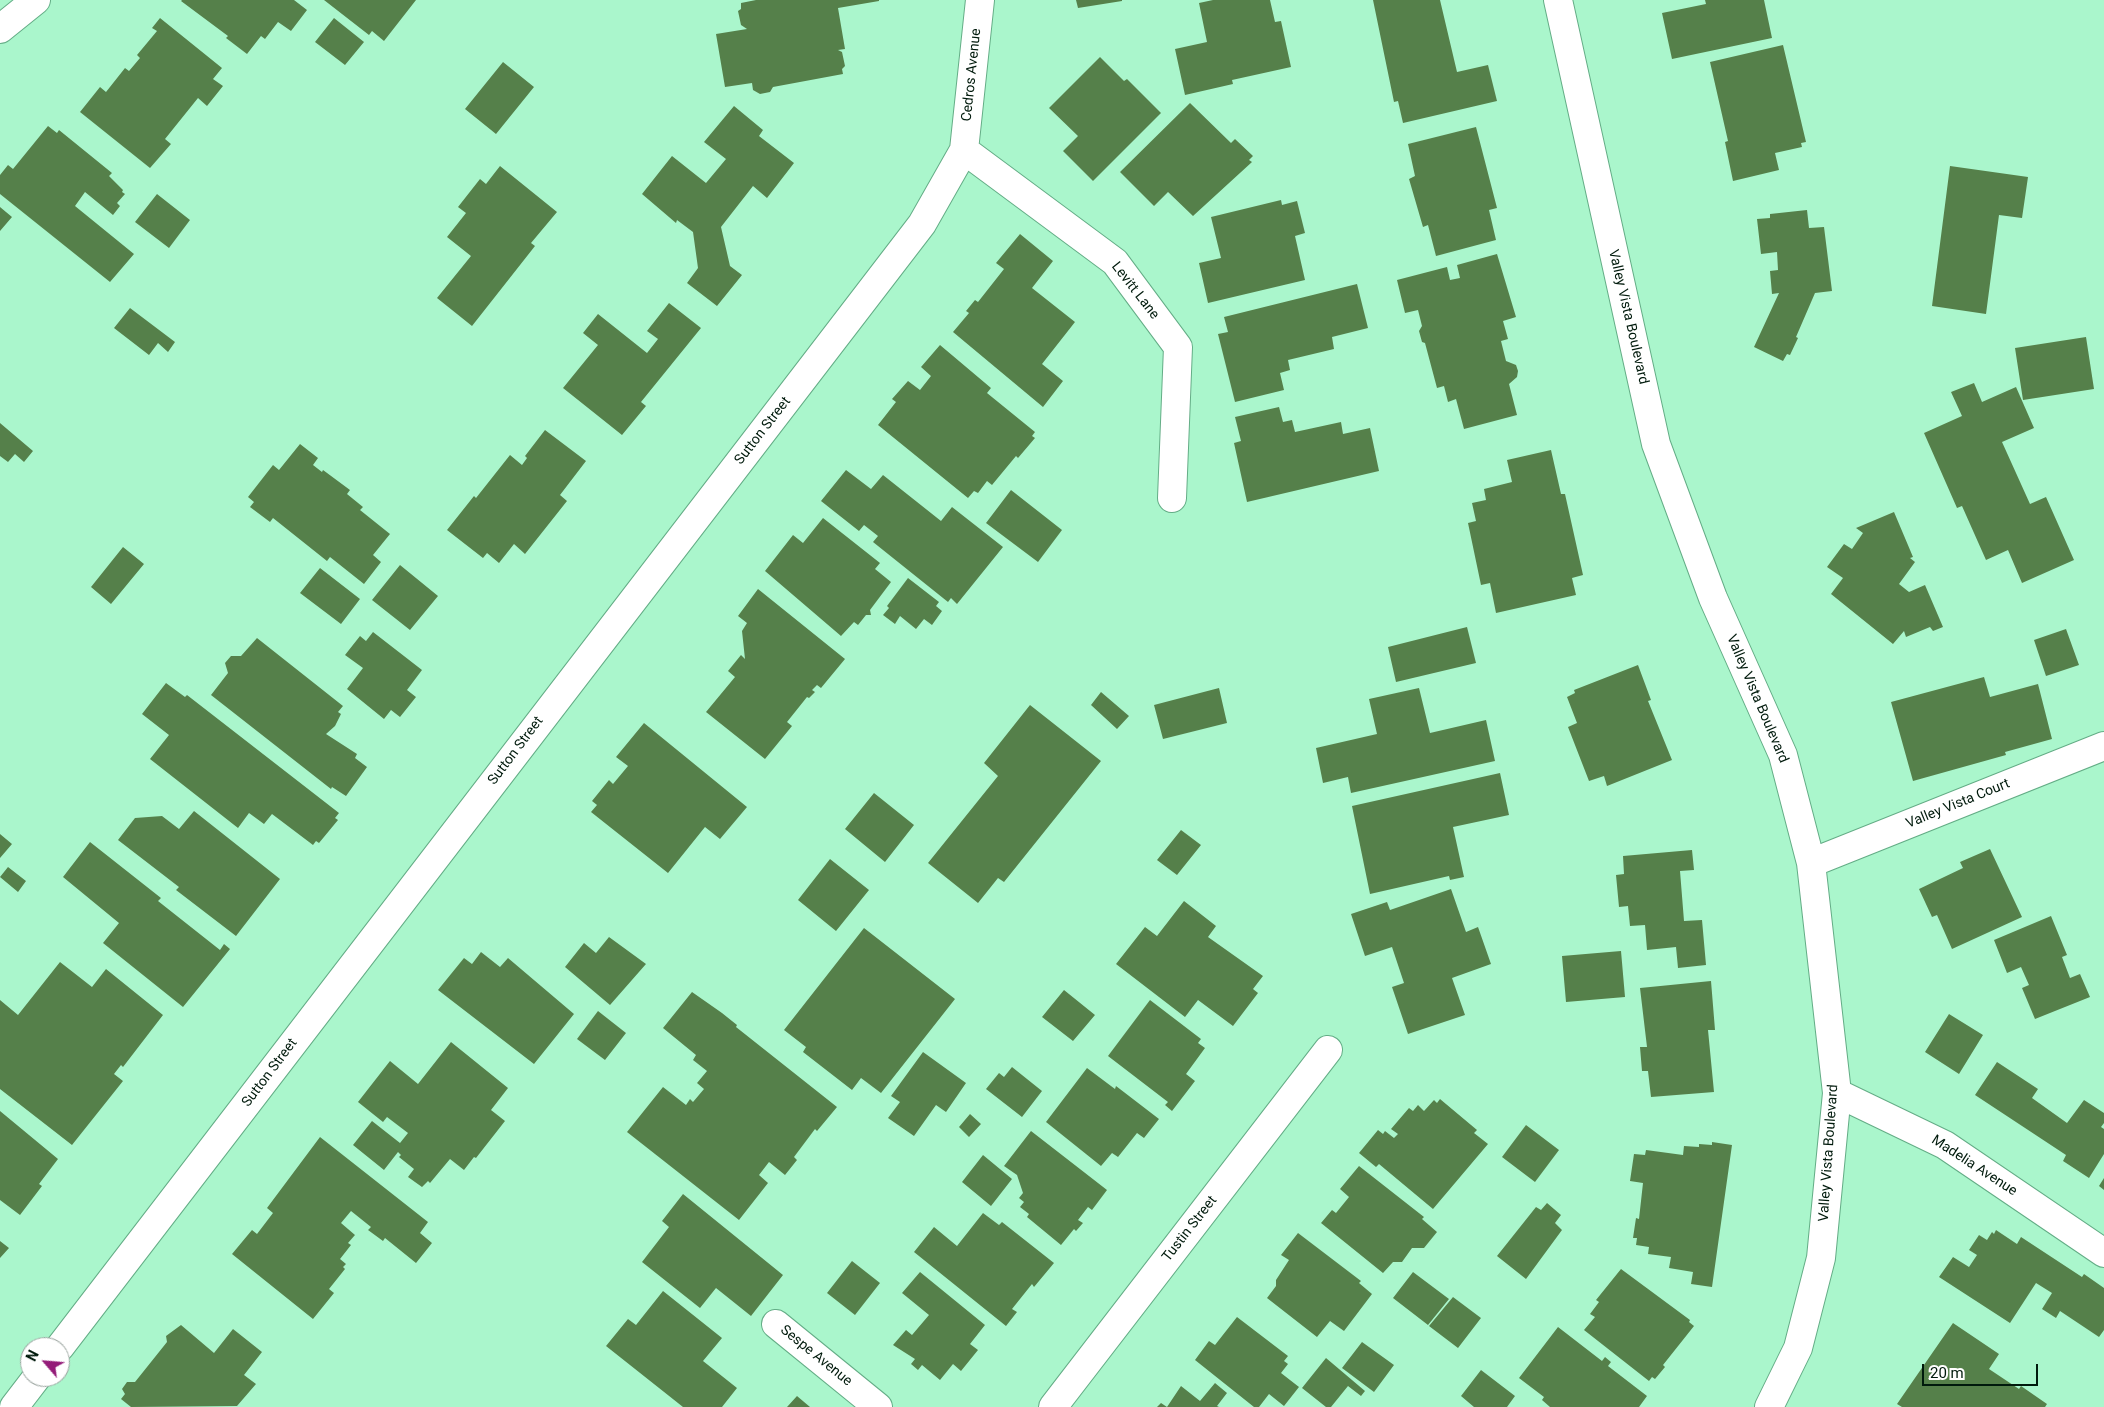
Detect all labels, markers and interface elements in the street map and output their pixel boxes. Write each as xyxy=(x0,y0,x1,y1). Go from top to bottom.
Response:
street label: Cedros Avenue xyxy=(959,28,985,122)
street label: Valley Vista Boulevard xyxy=(1604,248,1652,386)
street label: Levitt Lane xyxy=(1107,259,1163,323)
street label: Sutton Street xyxy=(731,394,795,468)
street label: Valley Vista Boulevard xyxy=(1722,632,1792,766)
street label: Sutton Street xyxy=(485,714,547,788)
street label: Valley Vista Court xyxy=(1904,776,2012,832)
street label: Sutton Street xyxy=(239,1036,301,1110)
street label: Valley Vista Boulevard xyxy=(1816,1084,1842,1222)
street label: Madelia Avenue xyxy=(1928,1132,2020,1200)
street label: Tustin Street xyxy=(1159,1193,1221,1265)
street label: Sespe Avenue xyxy=(777,1322,855,1390)
north arrow xyxy=(20,1337,70,1387)
text: N xyxy=(23,1348,42,1364)
scale bar xyxy=(1924,1354,2040,1386)
text: 20 m xyxy=(1930,1364,1964,1382)

